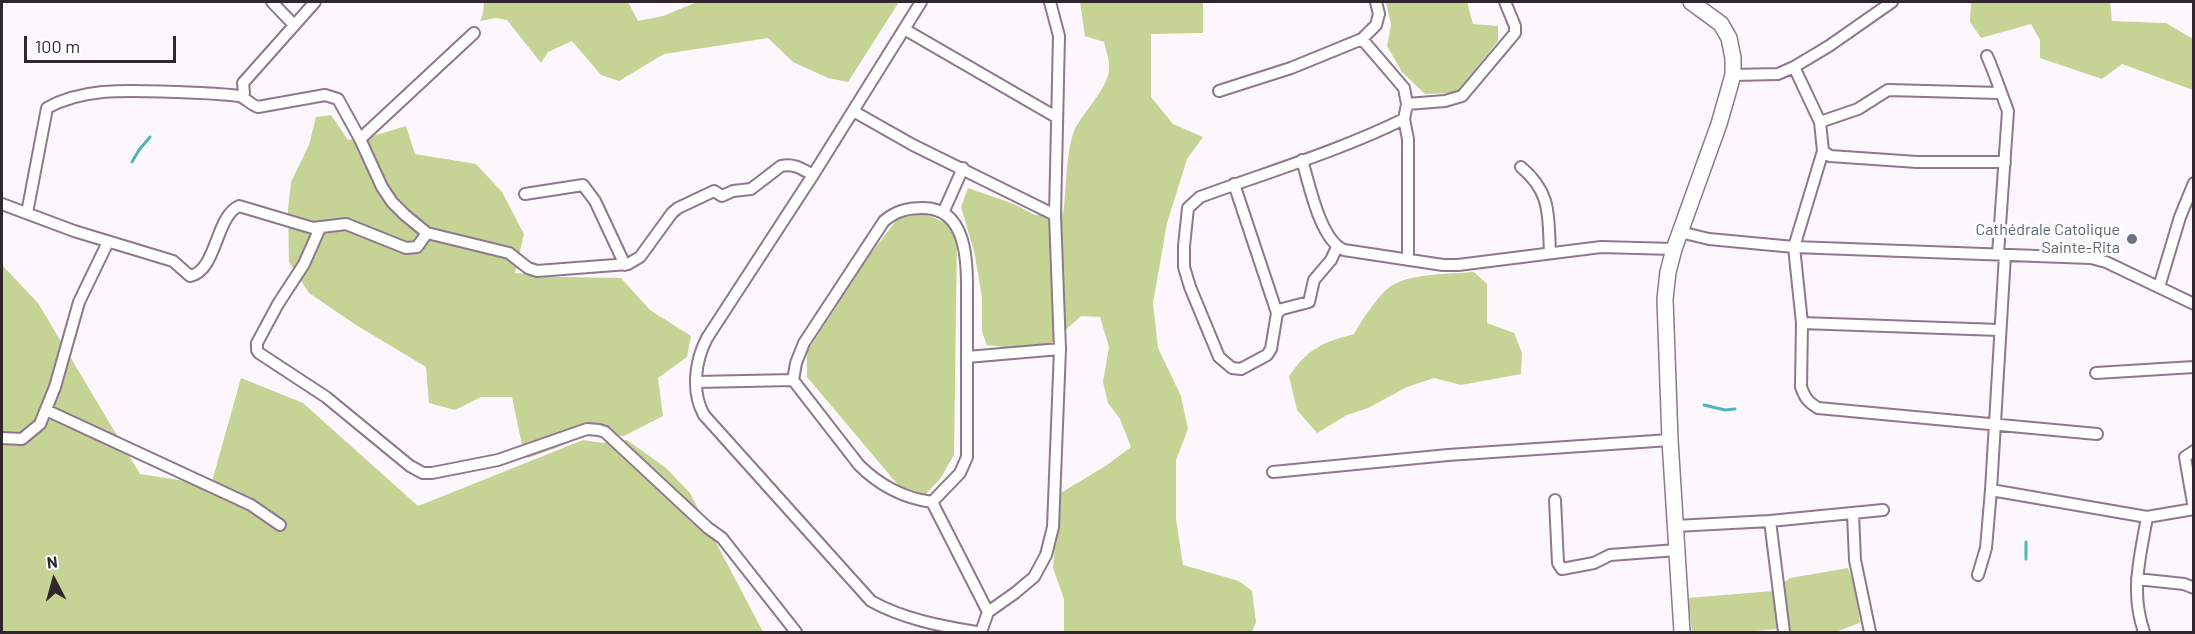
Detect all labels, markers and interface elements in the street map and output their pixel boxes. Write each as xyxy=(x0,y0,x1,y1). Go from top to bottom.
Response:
scale bar xyxy=(27,24,178,62)
text: 100 m xyxy=(35,35,80,57)
place label: Cathédrale Catolique Sainte-Rita xyxy=(1976,220,2120,258)
marker: Cathédrale Catolique Sainte-Rita xyxy=(2125,232,2139,246)
north arrow xyxy=(24,550,84,610)
text: N xyxy=(46,552,58,572)

